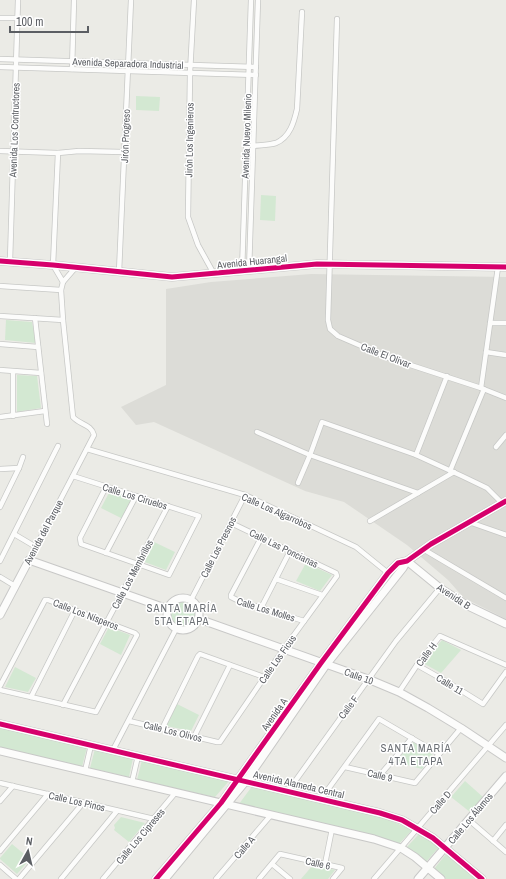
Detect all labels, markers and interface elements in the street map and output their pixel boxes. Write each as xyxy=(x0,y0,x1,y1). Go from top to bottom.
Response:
scale bar xyxy=(10,8,88,34)
text: 100 m xyxy=(16,14,43,30)
street label: Avenida Separadora Industrial xyxy=(71,55,184,72)
street label: Avenida Los Contructores xyxy=(6,82,23,179)
street label: Avenida Nuevo Milenio xyxy=(238,93,254,180)
street label: Jirón Los Ingenieros xyxy=(182,103,197,177)
street label: Jirón Progreso xyxy=(118,108,133,163)
street label: Avenida Huarangal xyxy=(216,251,288,272)
street label: Calle El Olivar xyxy=(359,340,413,371)
street label: Calle Los Ciruelos xyxy=(101,480,169,512)
street label: Calle Los Algarrobos xyxy=(240,490,314,533)
street label: Avenida del Parque xyxy=(20,497,66,568)
street label: Calle Los Presnos xyxy=(198,515,239,580)
street label: Calle Las Poncianas xyxy=(247,526,320,571)
street label: Calle Los Membrillos xyxy=(109,537,156,611)
street label: Avenida B xyxy=(434,580,474,612)
street label: Calle Los Molles xyxy=(235,594,297,624)
street label: Calle Los Nísperos xyxy=(51,596,120,633)
district label: SANTA MARÍA 5TA ETAPA xyxy=(147,601,218,628)
street label: Calle Los Ficus xyxy=(256,632,299,686)
street label: Calle H xyxy=(413,640,440,669)
street label: Calle 10 xyxy=(342,665,376,688)
street label: Calle 11 xyxy=(434,671,466,698)
street label: Calle F xyxy=(336,693,361,722)
street label: Avenida A xyxy=(258,695,291,734)
street label: Calle Los Olivos xyxy=(142,718,203,745)
district label: SANTA MARÍA 4TA ETAPA xyxy=(381,741,452,768)
street label: Calle 9 xyxy=(366,766,394,785)
street label: Avenida Alameda Central xyxy=(251,767,346,801)
street label: Calle D xyxy=(427,788,454,817)
street label: Calle Los Pinos xyxy=(47,789,106,814)
street label: Calle Los Álamos xyxy=(445,790,496,847)
street label: Calle Los Cipreses xyxy=(113,806,168,867)
north arrow xyxy=(8,831,48,871)
street label: Calle A xyxy=(231,833,258,861)
text: N xyxy=(25,834,34,848)
street label: Calle 6 xyxy=(304,854,332,873)

